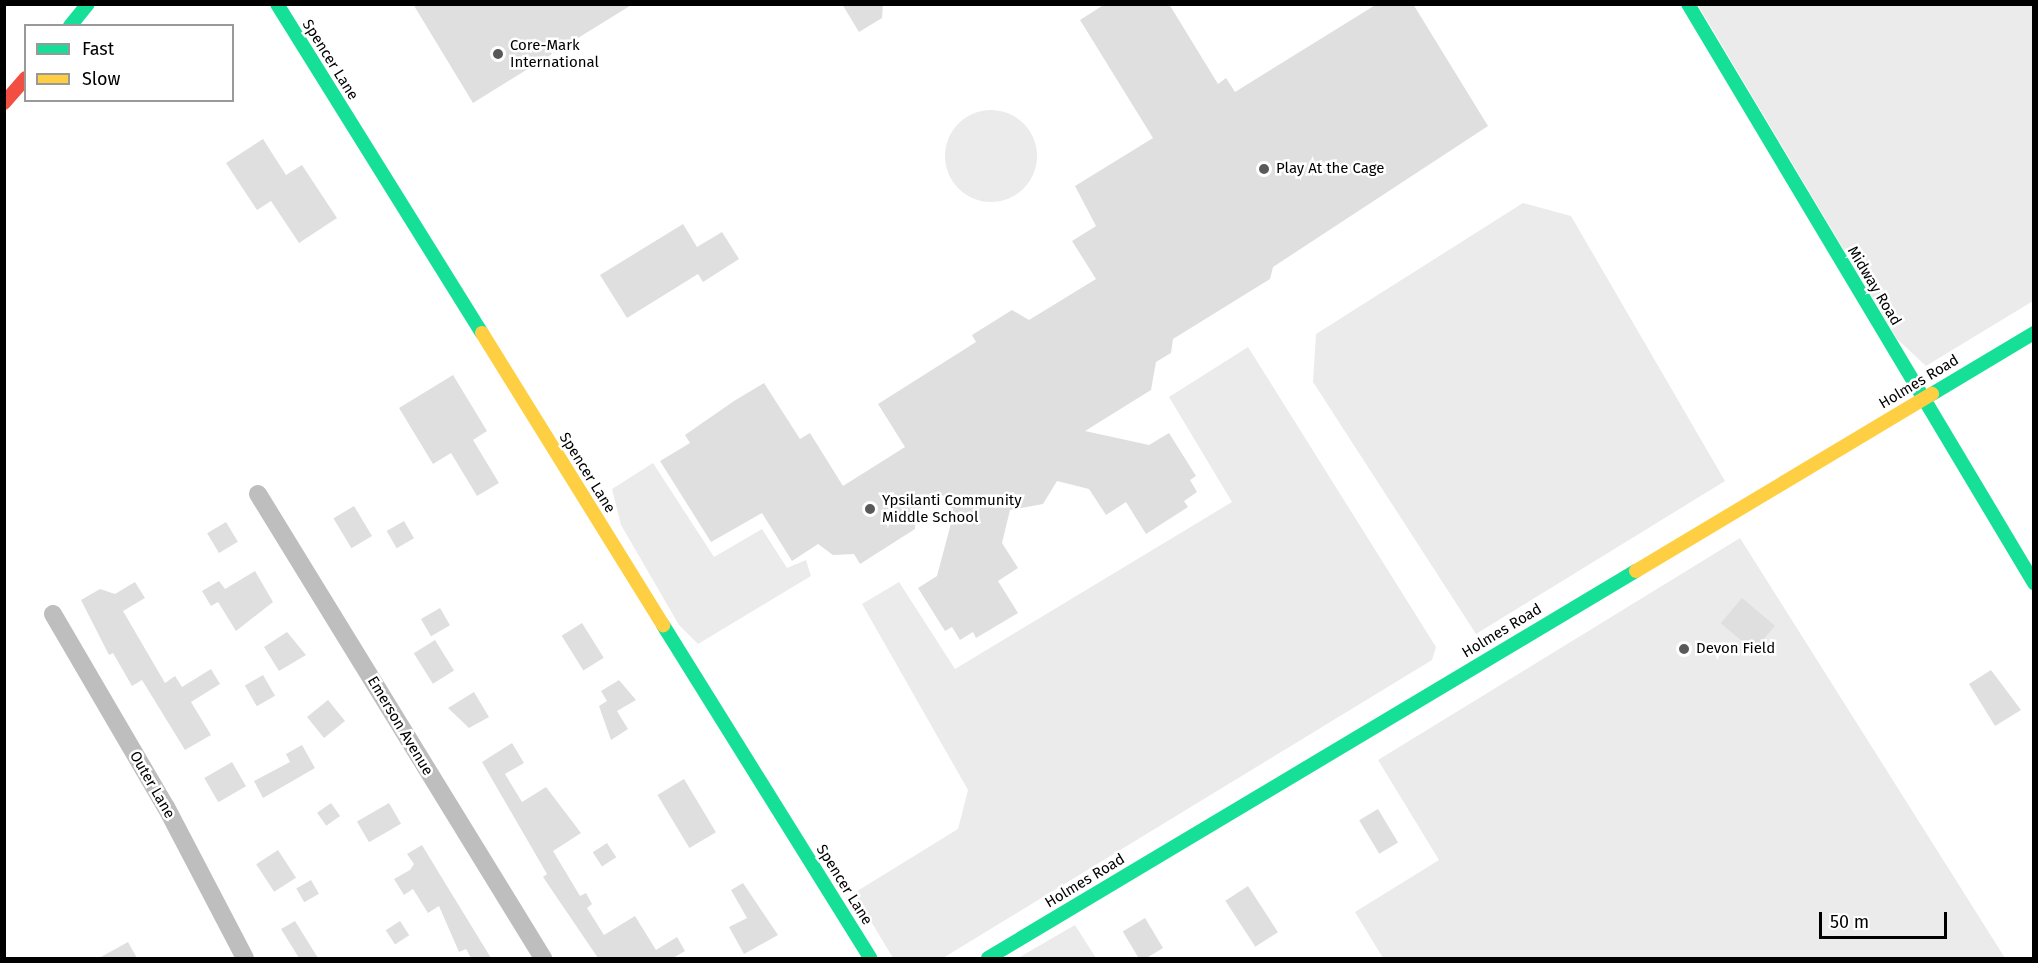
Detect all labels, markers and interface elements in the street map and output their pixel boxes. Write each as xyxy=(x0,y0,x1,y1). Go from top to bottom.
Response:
street label: Spencer Lane xyxy=(298,17,362,103)
legend xyxy=(24,24,234,102)
place label: Core-Mark International xyxy=(510,36,599,71)
text: Fast xyxy=(82,38,114,60)
marker: Core-Mark International xyxy=(491,47,505,61)
text: Slow xyxy=(82,68,120,90)
place label: Play At the Cage xyxy=(1276,160,1385,178)
marker: Play At the Cage xyxy=(1257,162,1271,176)
street label: Midway Road xyxy=(1843,243,1905,329)
street label: Holmes Road xyxy=(1876,351,1962,413)
street label: Spencer Lane xyxy=(555,430,619,516)
place label: Ypsilanti Community Middle School xyxy=(882,491,1022,526)
marker: Ypsilanti Community Middle School xyxy=(863,502,877,516)
street label: Holmes Road xyxy=(1459,600,1545,662)
place label: Devon Field xyxy=(1696,640,1775,658)
marker: Devon Field xyxy=(1677,642,1691,656)
street label: Emerson Avenue xyxy=(363,673,437,779)
street label: Outer Lane xyxy=(126,748,178,822)
street label: Spencer Lane xyxy=(812,842,876,928)
street label: Holmes Road xyxy=(1042,850,1128,912)
scale bar xyxy=(1822,900,1950,938)
text: 50 m xyxy=(1830,911,1869,933)

